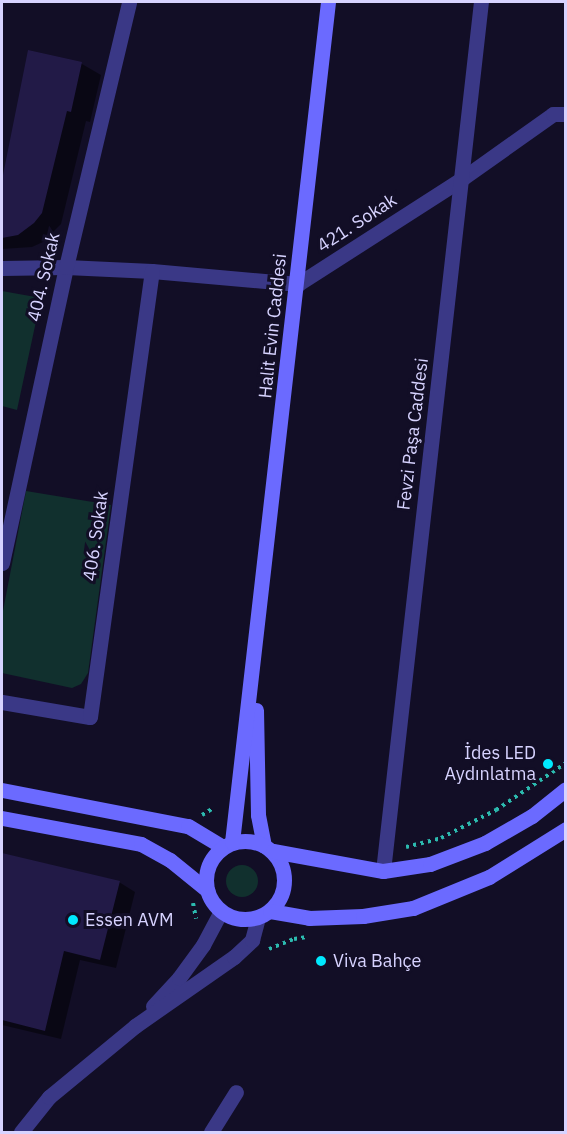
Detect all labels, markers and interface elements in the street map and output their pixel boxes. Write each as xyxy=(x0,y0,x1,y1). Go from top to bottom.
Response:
street label: 421. Sokak xyxy=(313,189,401,257)
street label: 404. Sokak xyxy=(23,230,65,324)
street label: Halit Evin Caddesi xyxy=(255,253,291,399)
street label: Fevzi Paşa Caddesi xyxy=(393,357,433,511)
street label: 406. Sokak xyxy=(79,490,113,582)
place label: İdes LED Aydınlatma xyxy=(445,743,536,786)
marker: İdes LED Aydınlatma xyxy=(541,757,555,771)
place label: Essen AVM xyxy=(85,909,174,931)
marker: Essen AVM xyxy=(66,913,80,927)
place label: Viva Bahçe xyxy=(333,950,421,972)
marker: Viva Bahçe xyxy=(314,954,328,968)

